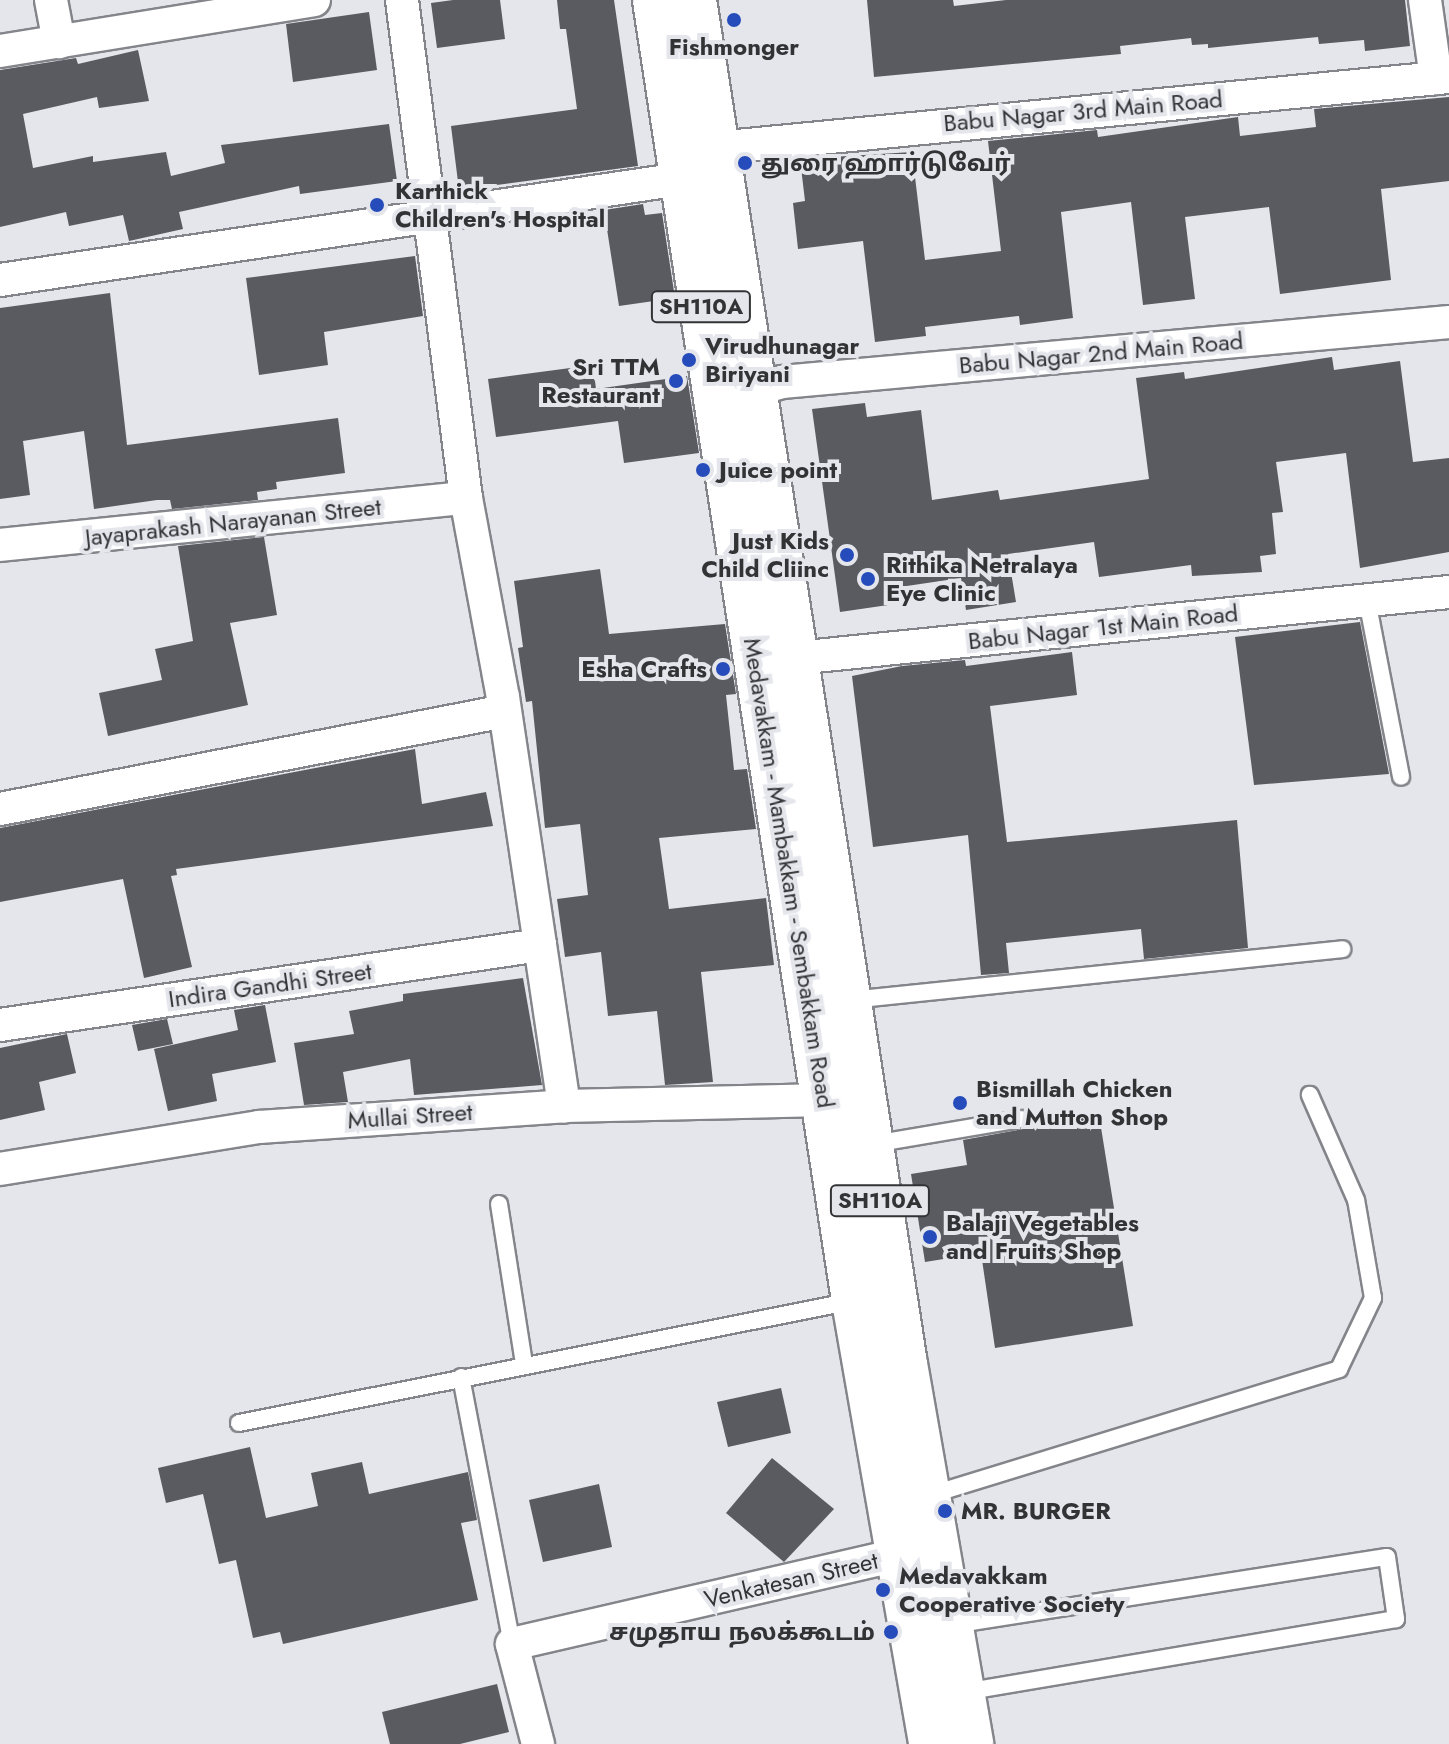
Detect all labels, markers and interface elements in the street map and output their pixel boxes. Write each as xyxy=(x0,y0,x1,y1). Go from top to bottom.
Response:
marker: Fishmonger xyxy=(725,11,743,29)
place label: Fishmonger xyxy=(669,33,799,61)
street label: Babu Nagar 3rd Main Road xyxy=(942,84,1224,138)
place label: துரை ஹார்டுவேர் xyxy=(761,149,1011,177)
marker: துரை ஹார்டுவேர் xyxy=(736,154,754,172)
place label: Karthick Children's Hospital xyxy=(395,177,605,233)
marker: Karthick Children's Hospital xyxy=(366,194,388,216)
road number: SH110A xyxy=(649,289,753,325)
street label: Babu Nagar 2nd Main Road xyxy=(958,326,1244,380)
place label: Virudhunagar Biriyani xyxy=(705,332,859,388)
marker: Virudhunagar Biriyani xyxy=(680,351,698,369)
place label: Sri TTM Restaurant xyxy=(541,353,660,409)
marker: Sri TTM Restaurant xyxy=(667,372,685,390)
place label: Juice point xyxy=(719,456,837,484)
marker: Juice point xyxy=(694,461,712,479)
street label: Jayaprakash Narayanan Street xyxy=(84,492,382,552)
place label: Just Kids Child Cliinc xyxy=(701,527,829,583)
marker: Just Kids Child Cliinc xyxy=(836,544,858,566)
place label: Rithika Netralaya Eye Clinic xyxy=(886,551,1078,607)
marker: Rithika Netralaya Eye Clinic xyxy=(857,568,879,590)
street label: Babu Nagar 1st Main Road xyxy=(967,598,1239,656)
street label: Medavakkam - Mambakkam - Sembakkam Road xyxy=(738,636,840,1110)
place label: Esha Crafts xyxy=(581,655,707,683)
marker: Esha Crafts xyxy=(714,660,732,678)
street label: Indira Gandhi Street xyxy=(166,956,374,1014)
place label: Bismillah Chicken and Mutton Shop xyxy=(976,1075,1173,1131)
marker: Bismillah Chicken and Mutton Shop xyxy=(951,1094,969,1112)
street label: Mullai Street xyxy=(346,1097,474,1135)
road number: SH110A xyxy=(828,1183,932,1219)
place label: Balaji Vegetables and Fruits Shop xyxy=(946,1209,1139,1265)
marker: Balaji Vegetables and Fruits Shop xyxy=(921,1228,939,1246)
place label: MR. BURGER xyxy=(961,1497,1111,1525)
marker: MR. BURGER xyxy=(936,1502,954,1520)
street label: Venkatesan Street xyxy=(701,1546,881,1614)
place label: Medavakkam Cooperative Society xyxy=(899,1562,1125,1618)
marker: Medavakkam Cooperative Society xyxy=(874,1581,892,1599)
place label: சமுதாய நலக்கூடம் xyxy=(609,1618,875,1646)
marker: சமுதாய நலக்கூடம் xyxy=(882,1623,900,1641)

